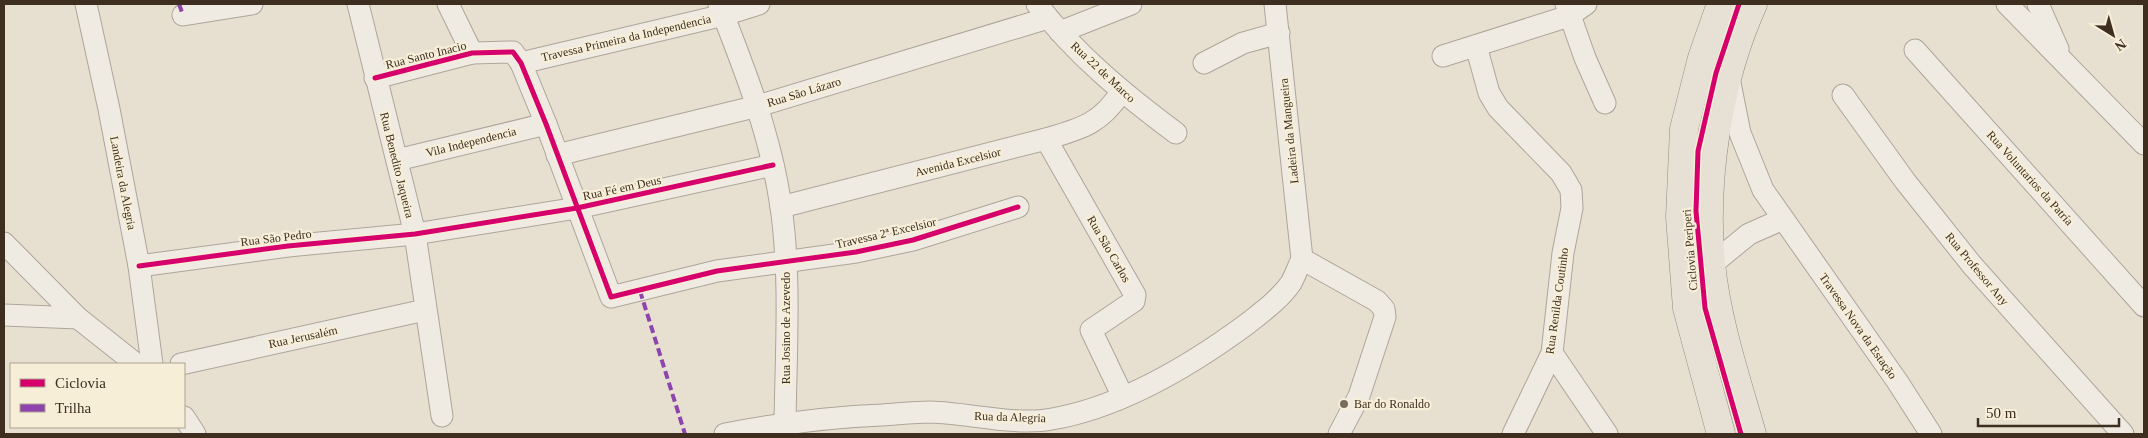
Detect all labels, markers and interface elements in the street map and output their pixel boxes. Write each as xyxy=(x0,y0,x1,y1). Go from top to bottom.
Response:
north arrow xyxy=(2088,10,2138,60)
street label: Travessa Primeira da Independencia xyxy=(540,11,713,64)
text: N xyxy=(2112,36,2129,54)
street label: Rua Santo Inacio xyxy=(384,38,468,72)
street label: Rua 22 de Marco xyxy=(1068,39,1138,105)
street label: Rua São Lázaro xyxy=(765,74,843,110)
street label: Ladeira da Mangueira xyxy=(1276,77,1301,184)
street label: Rua Benedito Jaqueira xyxy=(377,111,417,220)
street label: Vila Independencia xyxy=(424,124,518,160)
street label: Rua Voluntarios da Patría xyxy=(1984,128,2077,229)
street label: Landeira da Alegria xyxy=(107,135,139,232)
street label: Avenida Excelsior xyxy=(914,145,1002,179)
street label: Rua Fé em Deus xyxy=(582,173,663,203)
street label: Ciclovia Periperi xyxy=(1679,208,1701,291)
street label: Rua São Carlos xyxy=(1084,213,1134,285)
street label: Travessa 2ª Excelsior xyxy=(834,215,938,251)
street label: Rua São Pedro xyxy=(240,227,312,249)
street label: Rua Professor Any xyxy=(1942,230,2012,308)
street label: Rua Renilda Coutinho xyxy=(1543,247,1571,355)
street label: Travessa Nova da Estação xyxy=(1816,270,1900,382)
street label: Rua Josino de Azevedo xyxy=(779,272,793,384)
street label: Rua Jerusalém xyxy=(267,323,339,351)
legend xyxy=(10,363,185,428)
text: Ciclovia xyxy=(55,375,106,391)
scale bar xyxy=(1978,396,2119,428)
place label: Bar do Ronaldo xyxy=(1354,397,1430,411)
marker: Bar do Ronaldo xyxy=(1338,398,1350,410)
text: Trilha xyxy=(55,400,91,416)
text: 50 m xyxy=(1986,405,2017,421)
street label: Rua da Alegria xyxy=(974,409,1047,425)

